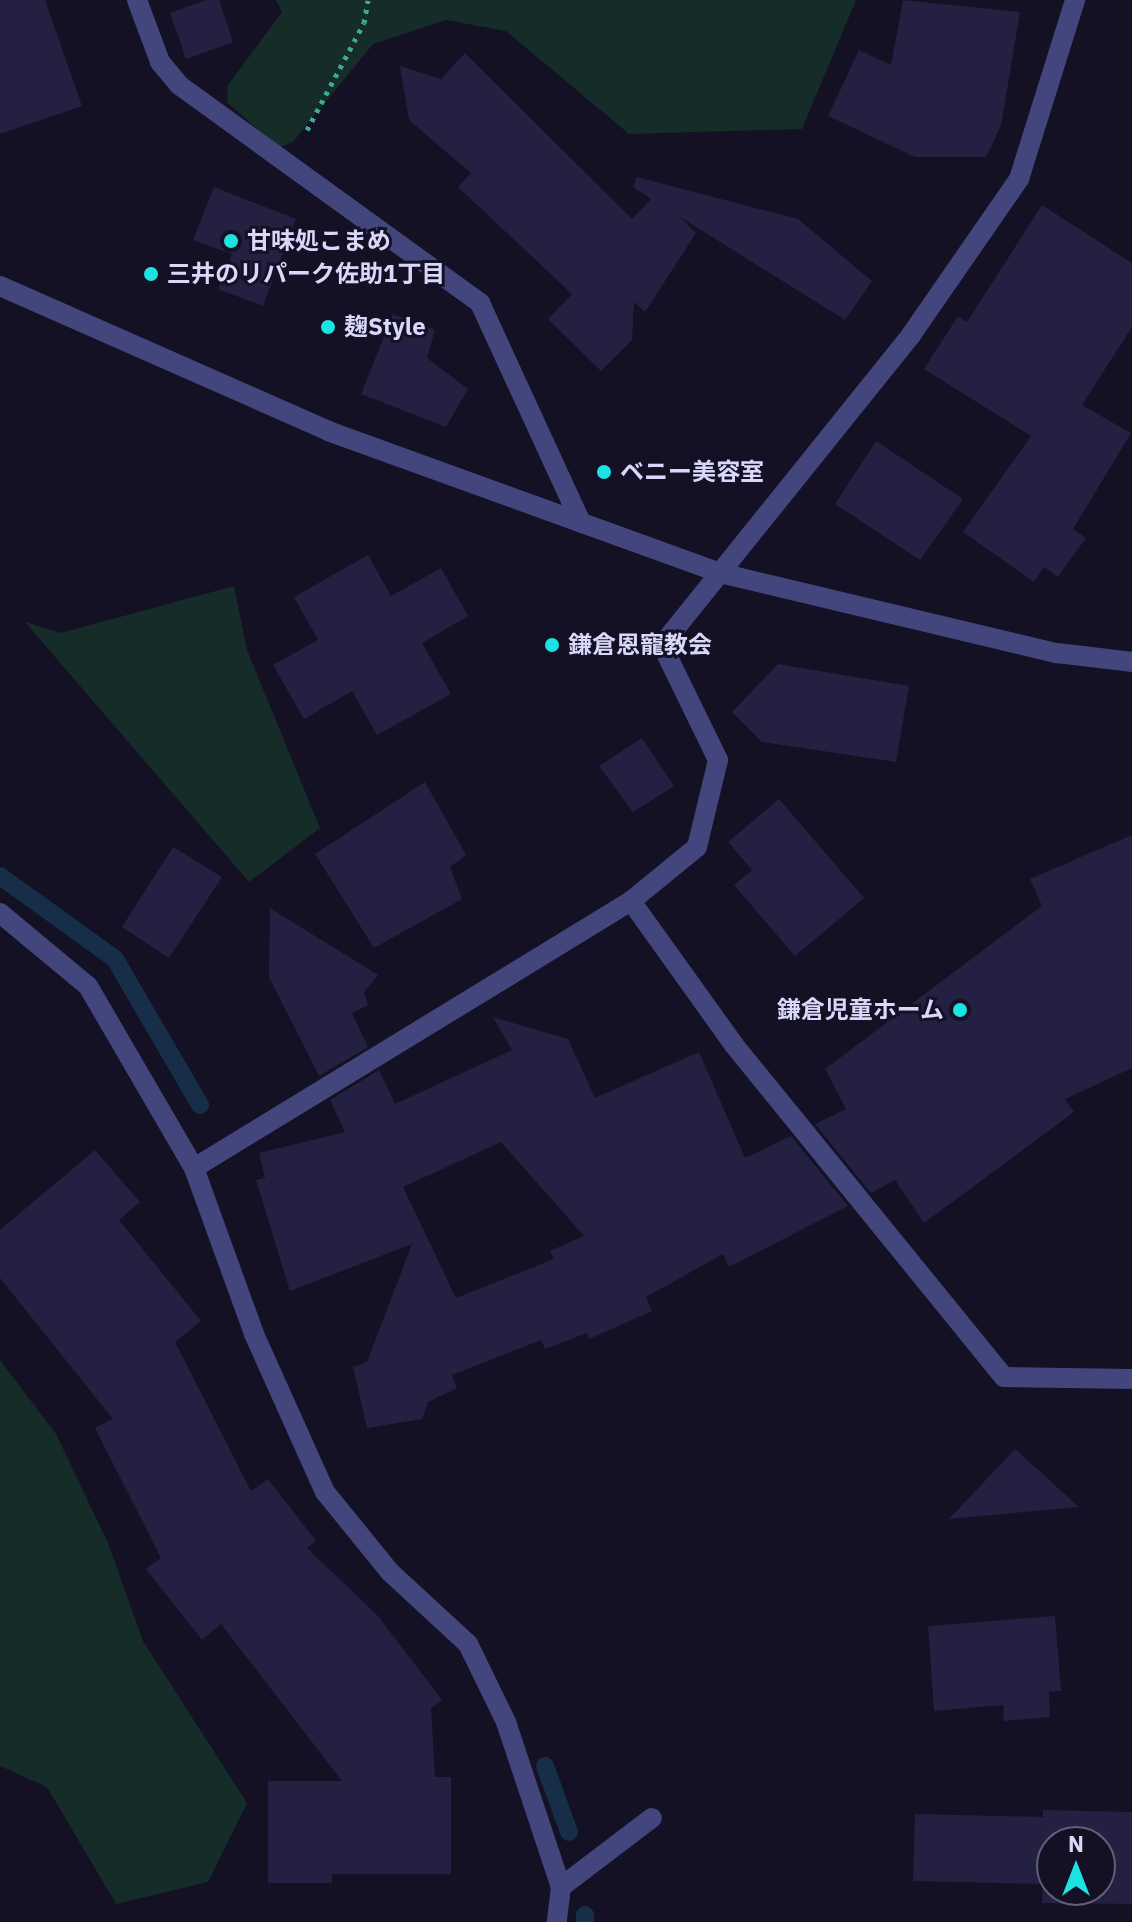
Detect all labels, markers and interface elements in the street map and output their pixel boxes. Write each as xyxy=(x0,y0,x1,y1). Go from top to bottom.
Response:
place label: 甘味処こまめ xyxy=(247,227,391,255)
marker: 甘味処こまめ xyxy=(222,232,240,250)
place label: 三井のリパーク佐助1丁目 xyxy=(167,260,445,288)
marker: 三井のリパーク佐助1丁目 xyxy=(142,265,160,283)
place label: 麹Style xyxy=(344,313,426,341)
marker: 麹Style xyxy=(319,318,337,336)
place label: ベニー美容室 xyxy=(620,458,764,486)
marker: ベニー美容室 xyxy=(595,463,613,481)
place label: 鎌倉恩寵教会 xyxy=(568,631,712,659)
marker: 鎌倉恩寵教会 xyxy=(543,636,561,654)
place label: 鎌倉児童ホーム xyxy=(776,996,944,1024)
marker: 鎌倉児童ホーム xyxy=(951,1001,969,1019)
north arrow xyxy=(1036,1826,1116,1906)
text: N xyxy=(1068,1829,1084,1858)

